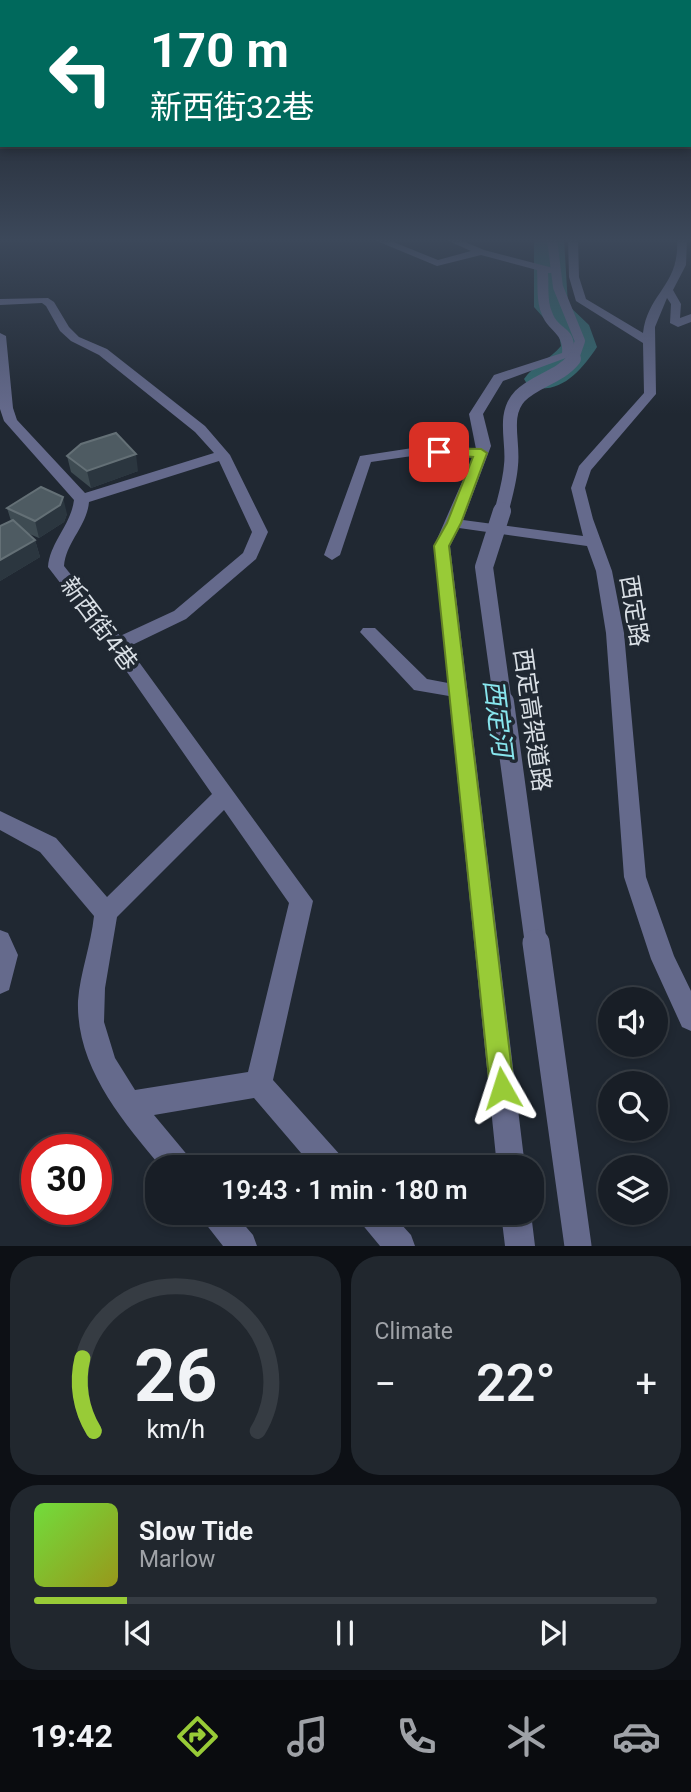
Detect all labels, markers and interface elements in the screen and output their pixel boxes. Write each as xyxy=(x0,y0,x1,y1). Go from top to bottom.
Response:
text: 170 m xyxy=(150,22,289,79)
icon: left xyxy=(35,28,126,119)
text: 新西街32巷 xyxy=(150,88,314,126)
pin xyxy=(409,422,469,482)
icon: arrive xyxy=(420,433,458,471)
street label: 新西街4巷 xyxy=(55,572,143,676)
street label: 西定路 xyxy=(615,573,653,649)
street label: 西定高架道路 xyxy=(508,647,556,793)
water label: 西定河 xyxy=(478,677,518,763)
map controls xyxy=(598,987,668,1225)
button: sound xyxy=(598,987,668,1057)
position arrow xyxy=(465,1051,539,1125)
button: search xyxy=(598,1071,668,1141)
speed limit sign: 30 xyxy=(21,1134,112,1225)
button: layers xyxy=(598,1155,668,1225)
text: 19:43 · 1 min · 180 m xyxy=(221,1175,468,1205)
text: Climate xyxy=(375,1318,453,1345)
text: 26 xyxy=(133,1334,217,1420)
text: 22° xyxy=(476,1353,556,1414)
text: − xyxy=(375,1362,396,1406)
text: + xyxy=(635,1362,657,1406)
text: km/h xyxy=(146,1415,205,1444)
text: Slow Tide xyxy=(139,1516,253,1546)
text: Marlow xyxy=(139,1546,215,1573)
icon: previous xyxy=(119,1614,157,1652)
icon: pause xyxy=(326,1614,364,1652)
icon: next xyxy=(534,1614,572,1652)
icon: directions xyxy=(173,1712,222,1761)
icon: music xyxy=(283,1712,332,1761)
icon: phone xyxy=(392,1712,441,1761)
icon: climate xyxy=(502,1712,551,1761)
icon: car xyxy=(612,1712,661,1761)
text: 19:42 xyxy=(30,1717,113,1755)

